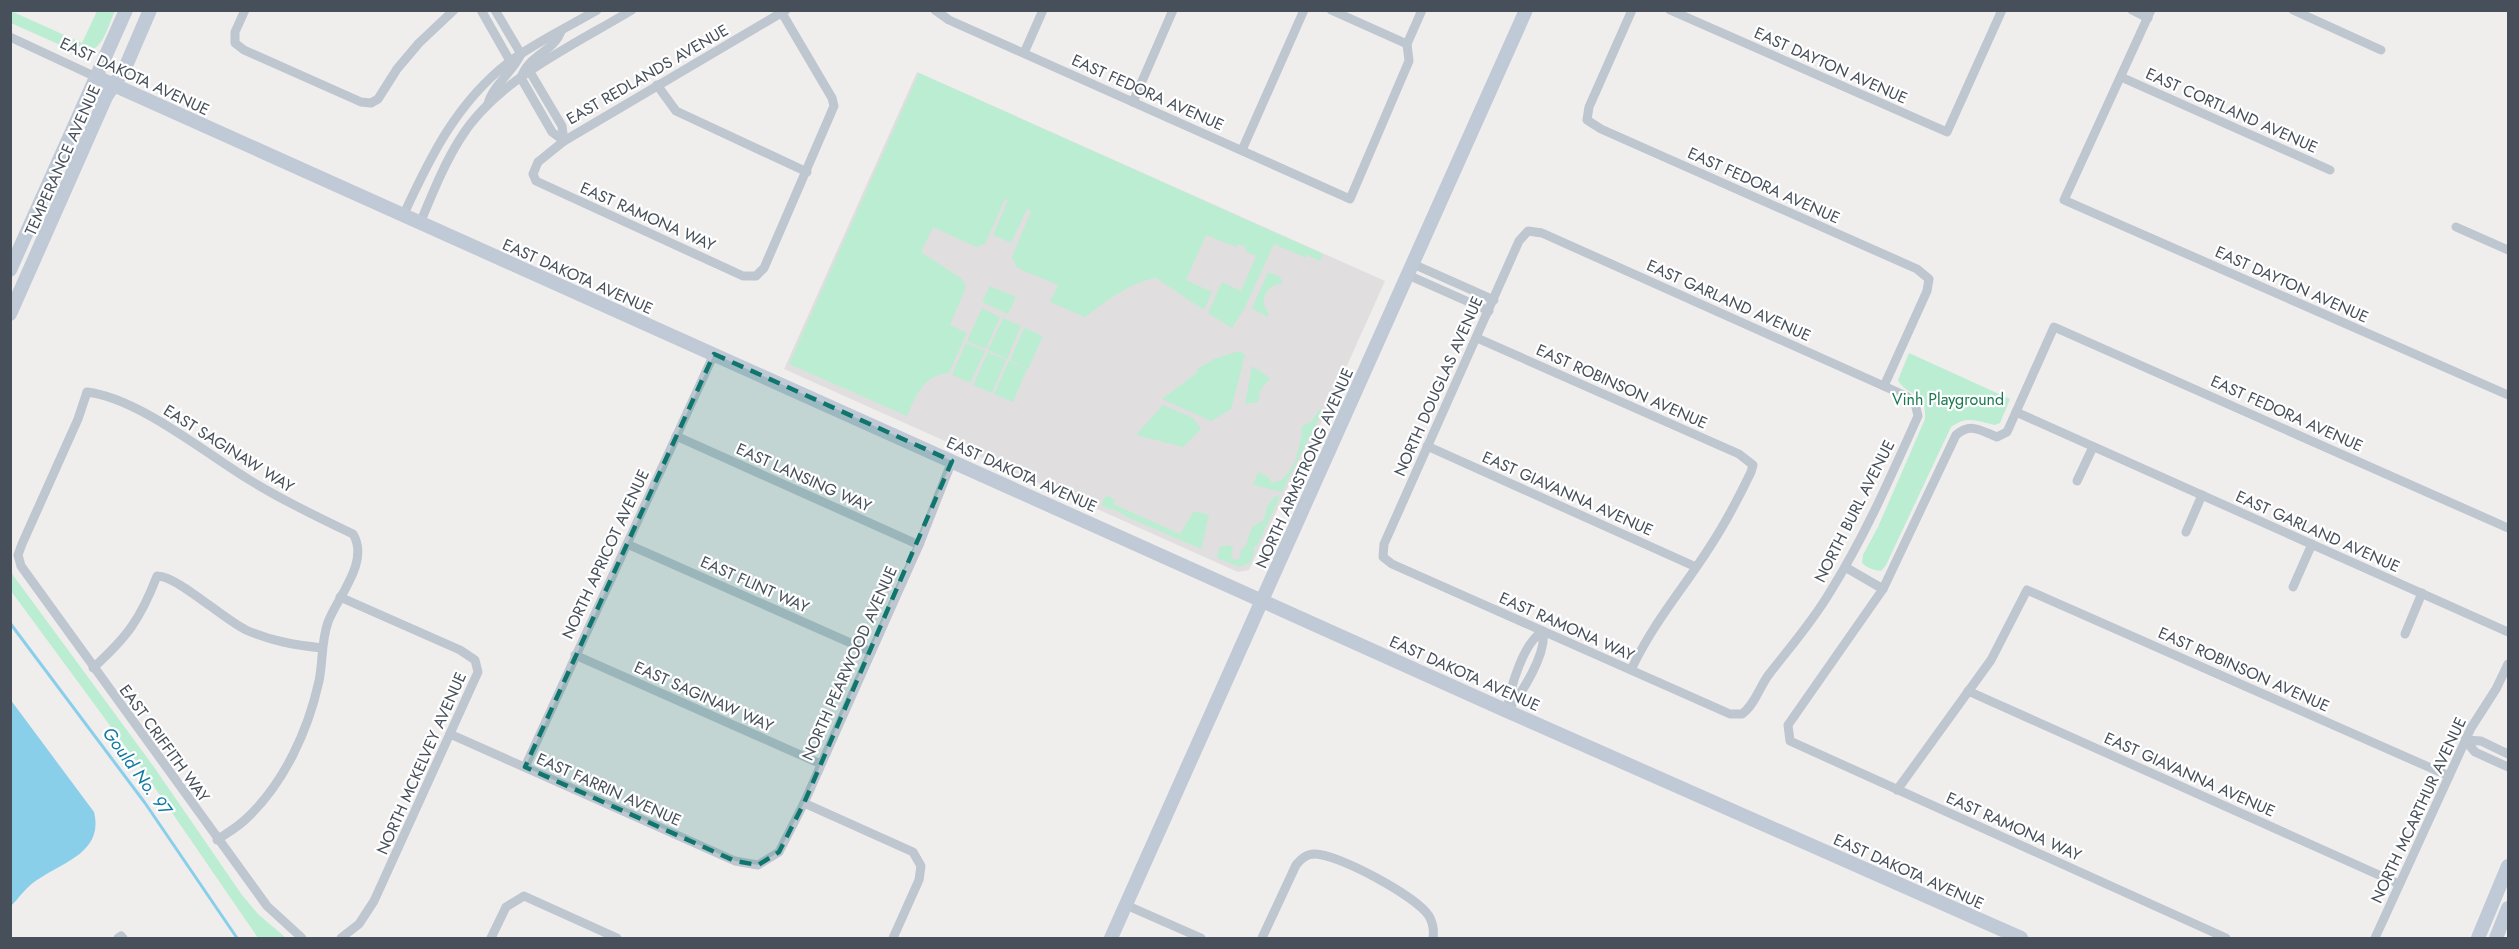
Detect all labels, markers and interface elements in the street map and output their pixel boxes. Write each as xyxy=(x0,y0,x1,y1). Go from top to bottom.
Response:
street label: EAST REDLANDS AVENUE xyxy=(562,19,733,130)
street label: EAST DAYTON AVENUE xyxy=(1750,21,1911,110)
street label: EAST DAKOTA AVENUE xyxy=(56,32,213,121)
street label: EAST FEDORA AVENUE xyxy=(1068,48,1228,136)
street label: EAST CORTLAND AVENUE xyxy=(2142,62,2322,159)
street label: TEMPERANCE AVENUE xyxy=(19,81,106,239)
street label: EAST FEDORA AVENUE xyxy=(1684,141,1844,229)
street label: EAST RAMONA WAY xyxy=(576,176,719,257)
street label: EAST DAKOTA AVENUE xyxy=(499,233,657,320)
street label: EAST DAYTON AVENUE xyxy=(2211,240,2372,329)
street label: EAST GARLAND AVENUE xyxy=(1643,254,1815,347)
street label: NORTH DOUGLAS AVENUE xyxy=(1388,292,1489,480)
street label: EAST ROBINSON AVENUE xyxy=(1532,338,1711,435)
street label: NORTH ARMSTRONG AVENUE xyxy=(1250,364,1359,572)
street label: EAST FEDORA AVENUE xyxy=(2207,369,2367,457)
park label: Vinh Playground xyxy=(1892,388,2004,411)
street label: EAST SAGINAW WAY xyxy=(159,399,299,498)
street label: EAST DAKOTA AVENUE xyxy=(943,431,1101,518)
street label: NORTH BURL AVENUE xyxy=(1809,436,1900,586)
street label: EAST LANSING WAY xyxy=(732,437,875,518)
street label: EAST GIAVANNA AVENUE xyxy=(1479,445,1657,542)
street label: NORTH APRICOT AVENUE xyxy=(556,466,655,643)
street label: EAST GARLAND AVENUE xyxy=(2232,485,2404,578)
street label: EAST FLINT WAY xyxy=(697,550,813,619)
street label: NORTH PEARWOOD AVENUE xyxy=(796,562,903,764)
street label: EAST RAMONA WAY xyxy=(1495,586,1638,667)
street label: EAST ROBINSON AVENUE xyxy=(2154,621,2333,718)
street label: EAST DAKOTA AVENUE xyxy=(1386,630,1544,717)
street label: EAST SAGINAW WAY xyxy=(631,655,777,738)
street label: NORTH MCKELVEY AVENUE xyxy=(371,668,472,858)
street label: EAST CRIFFITH WAY xyxy=(114,680,215,807)
street label: NORTH MCARTHUR AVENUE xyxy=(2365,713,2472,907)
water label: Gould No. 97 xyxy=(96,722,179,822)
street label: EAST GIAVANNA AVENUE xyxy=(2101,726,2279,823)
street label: EAST FARRIN AVENUE xyxy=(533,747,685,832)
street label: EAST RAMONA WAY xyxy=(1942,786,2085,867)
street label: EAST DAKOTA AVENUE xyxy=(1830,828,1988,915)

